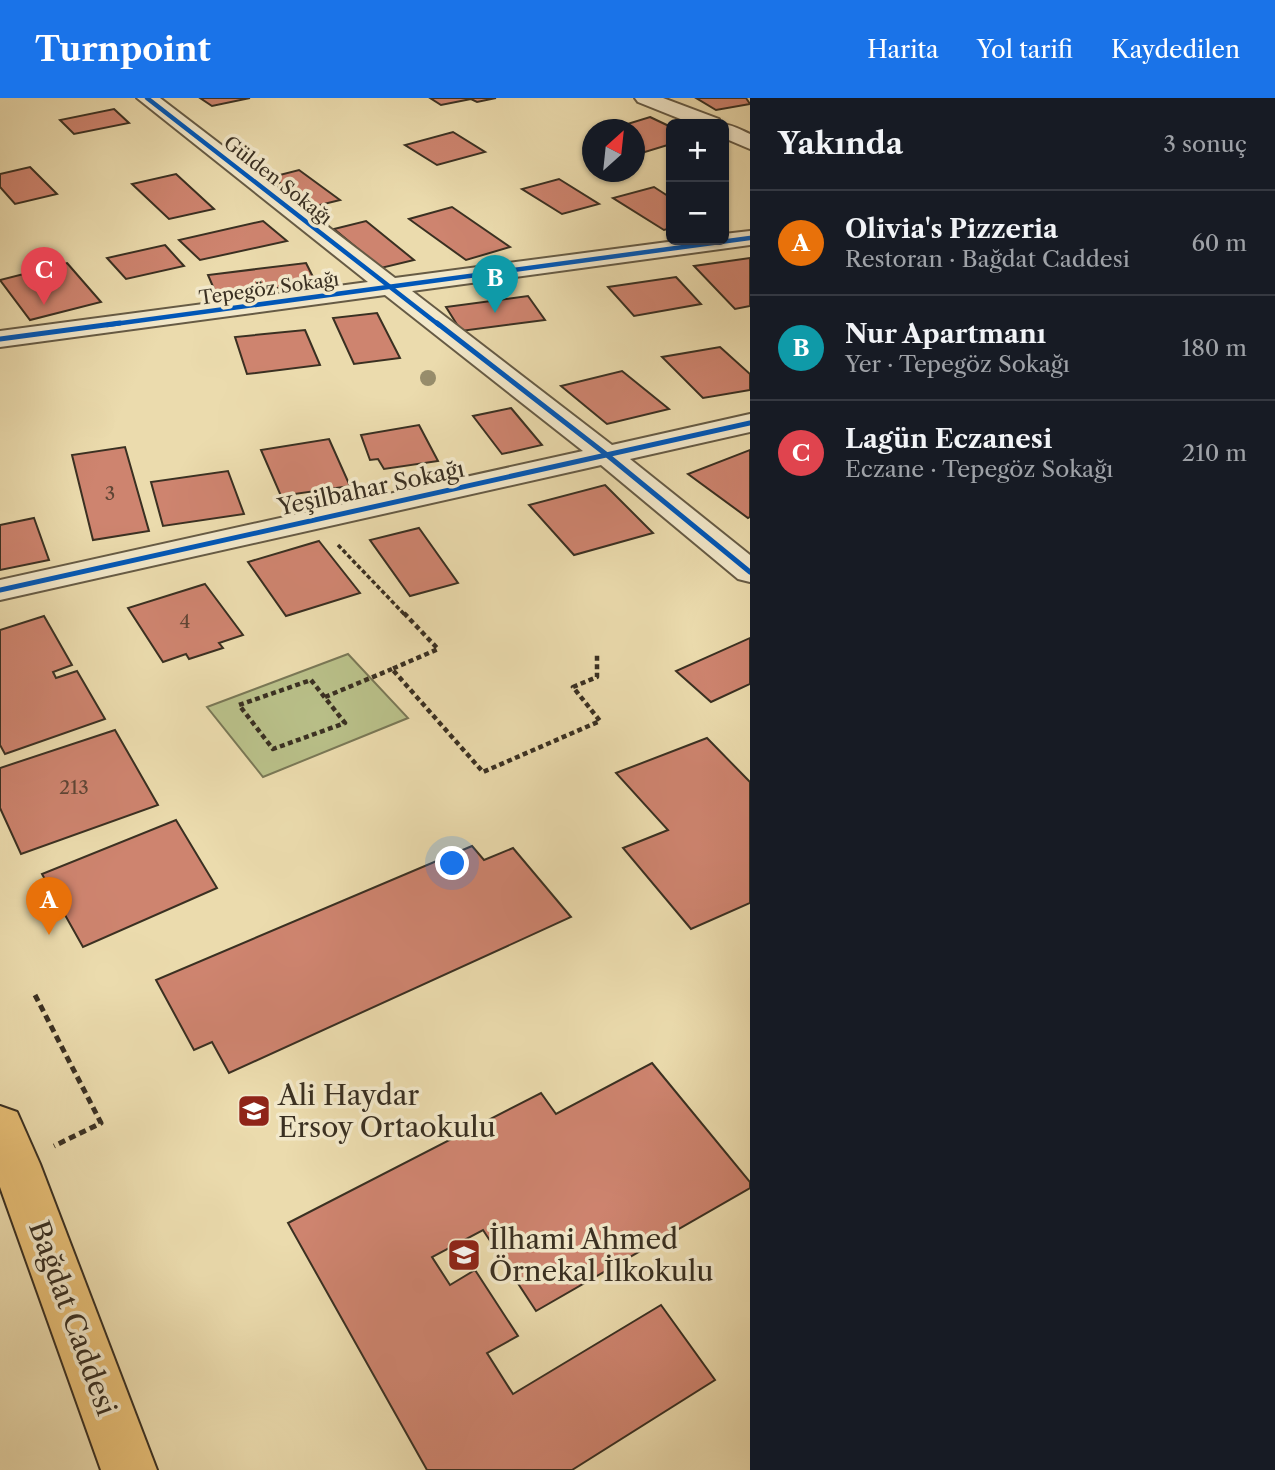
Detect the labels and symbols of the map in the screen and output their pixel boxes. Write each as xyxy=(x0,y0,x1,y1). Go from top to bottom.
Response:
north arrow xyxy=(582,119,645,182)
street label: Gülden Sokağı xyxy=(219,131,336,230)
pin: C xyxy=(21,247,67,305)
pin: B xyxy=(472,255,518,313)
street label: Tepegöz Sokağı xyxy=(198,267,341,310)
street label: Yeşilbahar Sokağı xyxy=(274,455,467,522)
house number: 3 xyxy=(105,482,115,505)
house number: 4 xyxy=(180,610,191,633)
house number: 213 xyxy=(59,776,89,799)
your location xyxy=(435,846,469,880)
pin: A xyxy=(26,877,72,935)
place label: Ali Haydar Ersoy Ortaokulu xyxy=(277,1078,496,1144)
school or university icon: Ali Haydar Ersoy Ortaokulu xyxy=(235,1092,273,1130)
street label: Bağdat Caddesi xyxy=(22,1216,124,1420)
place label: İlhami Ahmed Örnekal İlkokulu xyxy=(489,1222,714,1288)
school or university icon: İlhami Ahmed Örnekal İlkokulu xyxy=(445,1236,483,1274)

